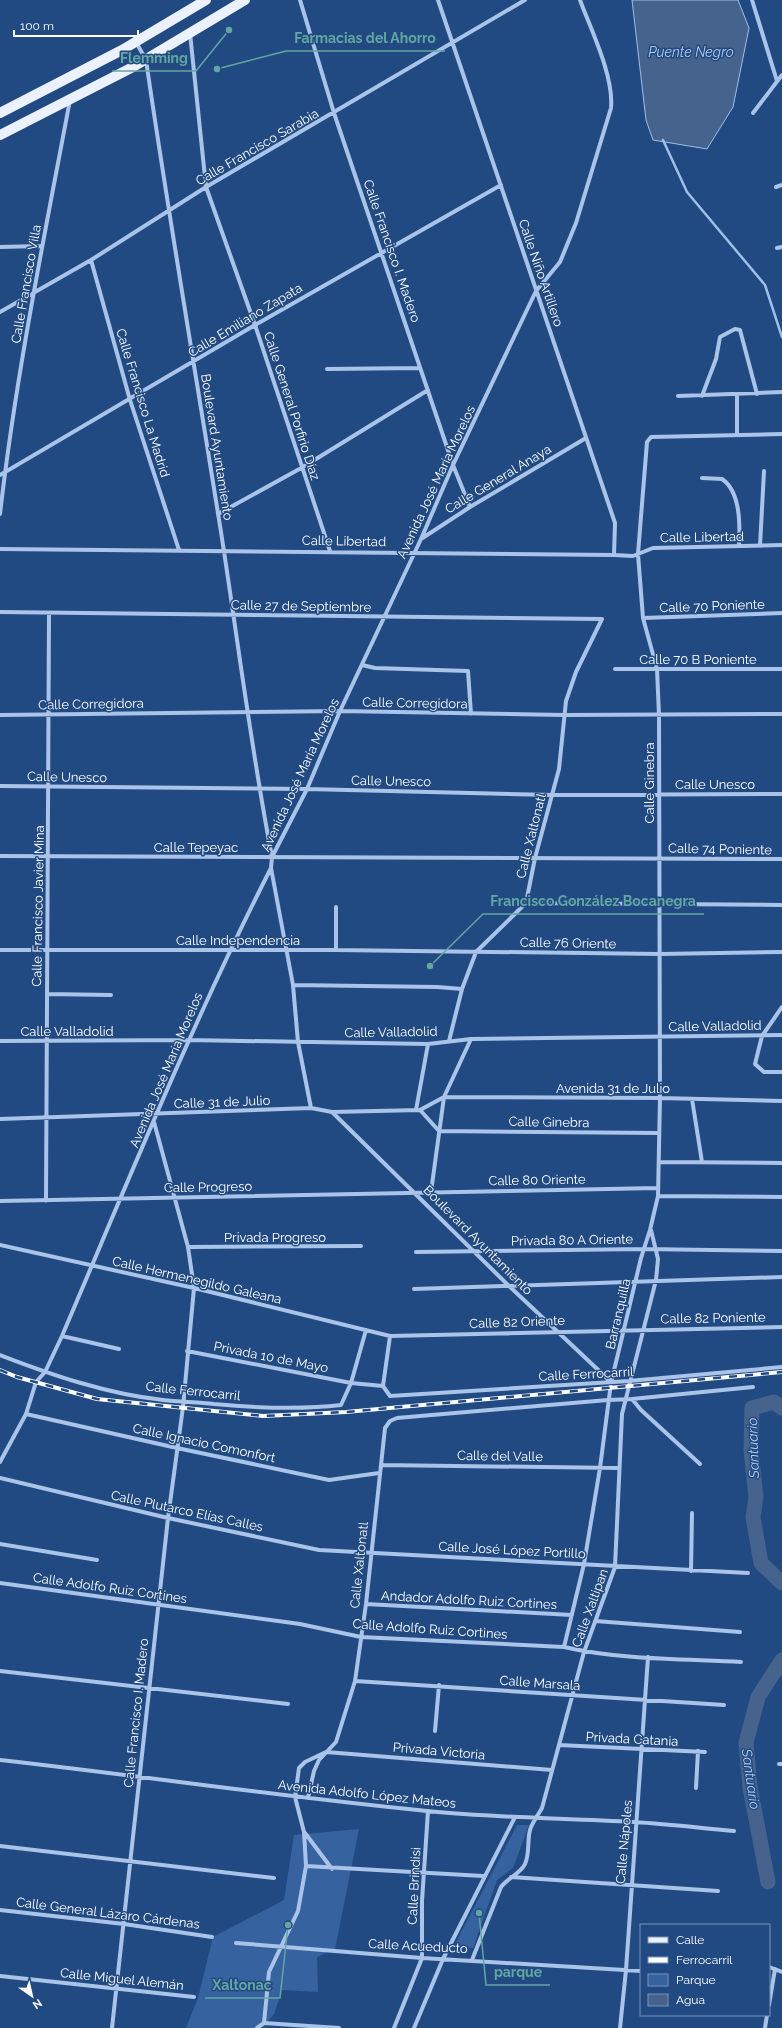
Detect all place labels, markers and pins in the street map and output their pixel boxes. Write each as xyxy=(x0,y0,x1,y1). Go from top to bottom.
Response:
callout: Farmacias del Ahorro xyxy=(286,25,445,51)
callout: Flemming xyxy=(112,45,196,71)
callout: Francisco González Bocanegra xyxy=(483,888,704,914)
callout: parque xyxy=(486,1959,550,1985)
callout: Xaltonac xyxy=(205,1972,280,1998)

